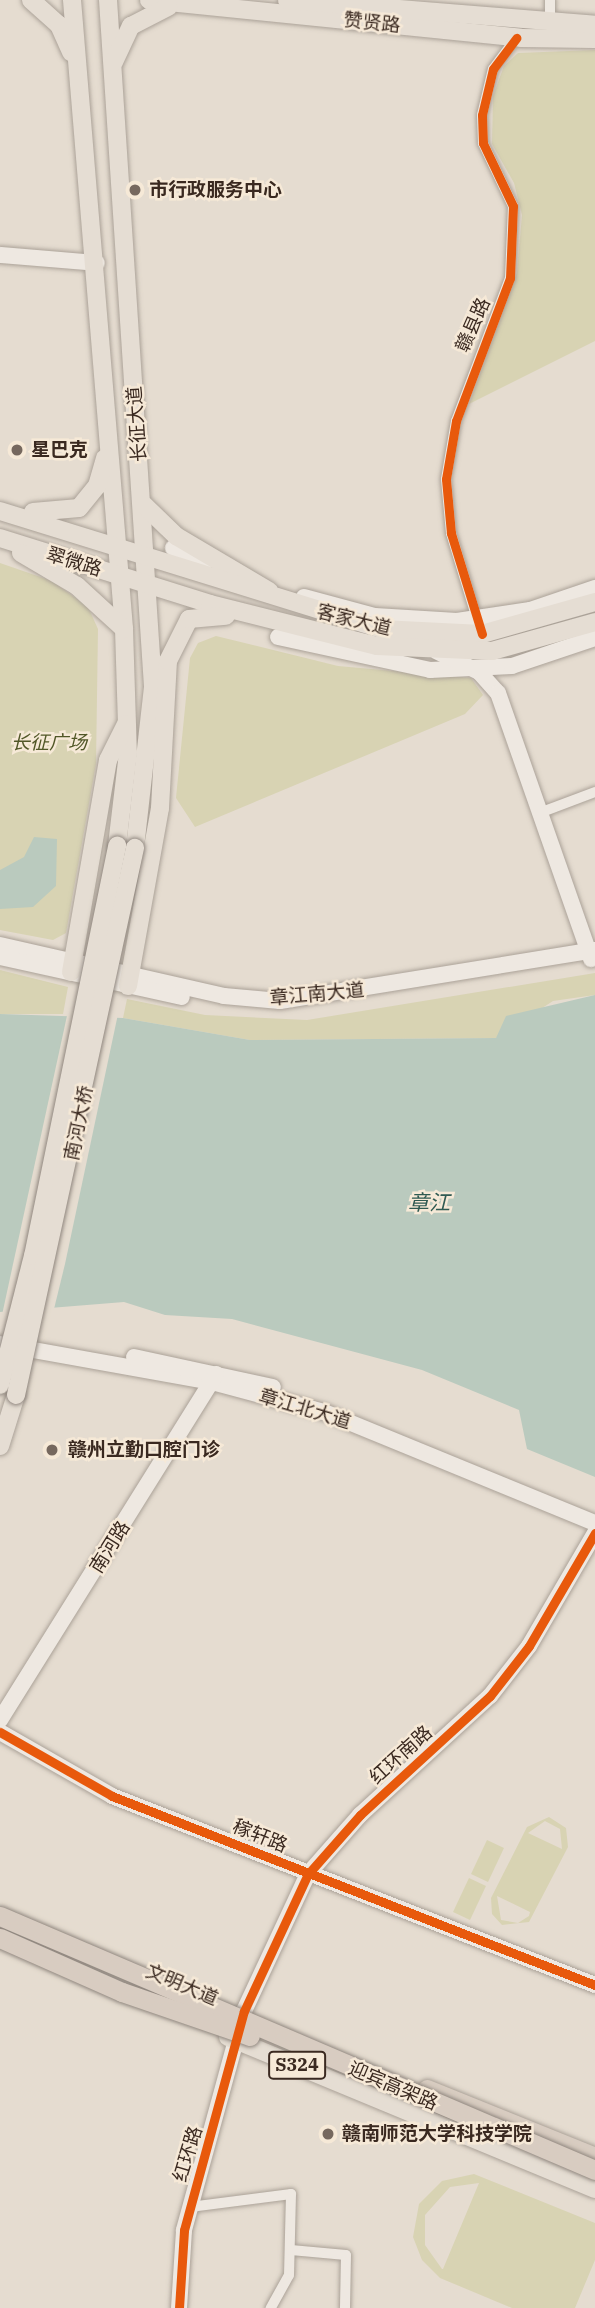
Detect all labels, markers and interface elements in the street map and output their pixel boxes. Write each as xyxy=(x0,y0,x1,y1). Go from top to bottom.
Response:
street label: 赞贤路 xyxy=(342,9,402,37)
place label: 市行政服务中心 xyxy=(149,179,282,201)
marker: 市行政服务中心 xyxy=(127,182,143,198)
street label: 赣县路 xyxy=(451,294,495,356)
street label: 长征大道 xyxy=(123,385,151,463)
place label: 星巴克 xyxy=(31,439,88,461)
marker: 星巴克 xyxy=(9,442,25,458)
street label: 翠微路 xyxy=(43,543,105,581)
street label: 客家大道 xyxy=(314,600,394,640)
park label: 长征广场 xyxy=(11,732,87,754)
street label: 章江南大道 xyxy=(269,979,365,1009)
street label: 南河大桥 xyxy=(60,1083,98,1163)
water label: 章江 xyxy=(408,1189,450,1215)
street label: 章江北大道 xyxy=(256,1384,354,1434)
place label: 赣州立勤口腔门诊 xyxy=(68,1439,220,1461)
marker: 赣州立勤口腔门诊 xyxy=(42,1440,62,1460)
street label: 南河路 xyxy=(85,1517,135,1577)
street label: 红环南路 xyxy=(365,1721,437,1789)
street label: 稼轩路 xyxy=(229,1815,291,1857)
street label: 文明大道 xyxy=(143,1960,221,2010)
road number: S324 xyxy=(267,2050,327,2080)
street label: 迎宾高架路 xyxy=(345,2057,441,2115)
street label: 红环路 xyxy=(169,2123,207,2185)
place label: 赣南师范大学科技学院 xyxy=(342,2123,532,2145)
marker: 赣南师范大学科技学院 xyxy=(320,2126,336,2142)

